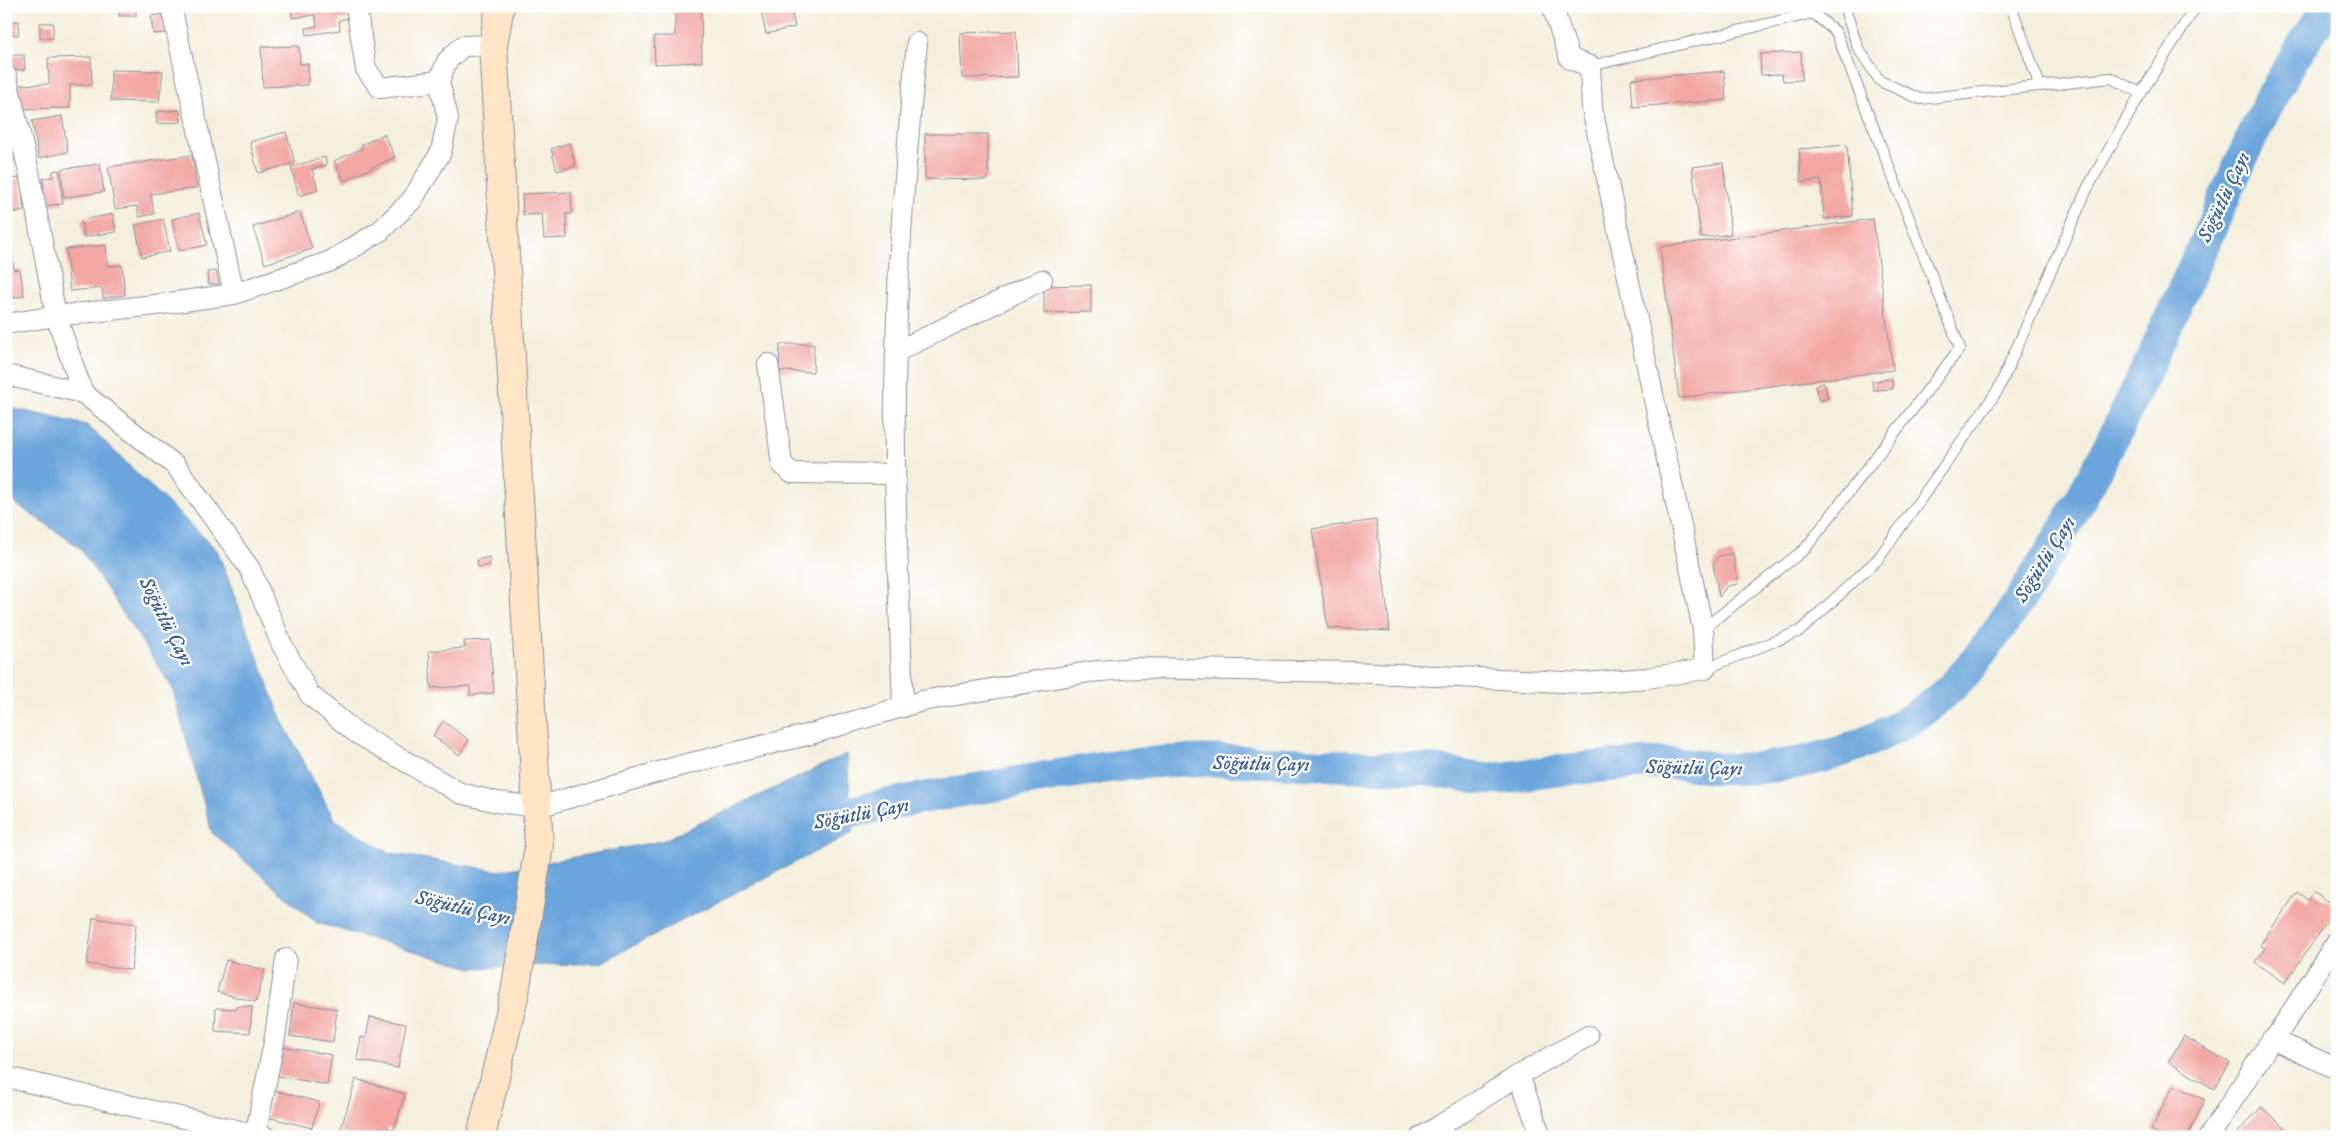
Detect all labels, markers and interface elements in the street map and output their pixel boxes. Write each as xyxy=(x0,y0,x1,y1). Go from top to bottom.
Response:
water label: Söğütlü Çayı xyxy=(2192,148,2256,248)
water label: Söğütlü Çayı xyxy=(2008,512,2082,608)
water label: Söğütlü Çayı xyxy=(132,572,199,671)
water label: Söğütlü Çayı xyxy=(1211,751,1310,778)
water label: Söğütlü Çayı xyxy=(1644,755,1743,782)
water label: Söğütlü Çayı xyxy=(810,793,911,836)
water label: Söğütlü Çayı xyxy=(412,885,513,932)

